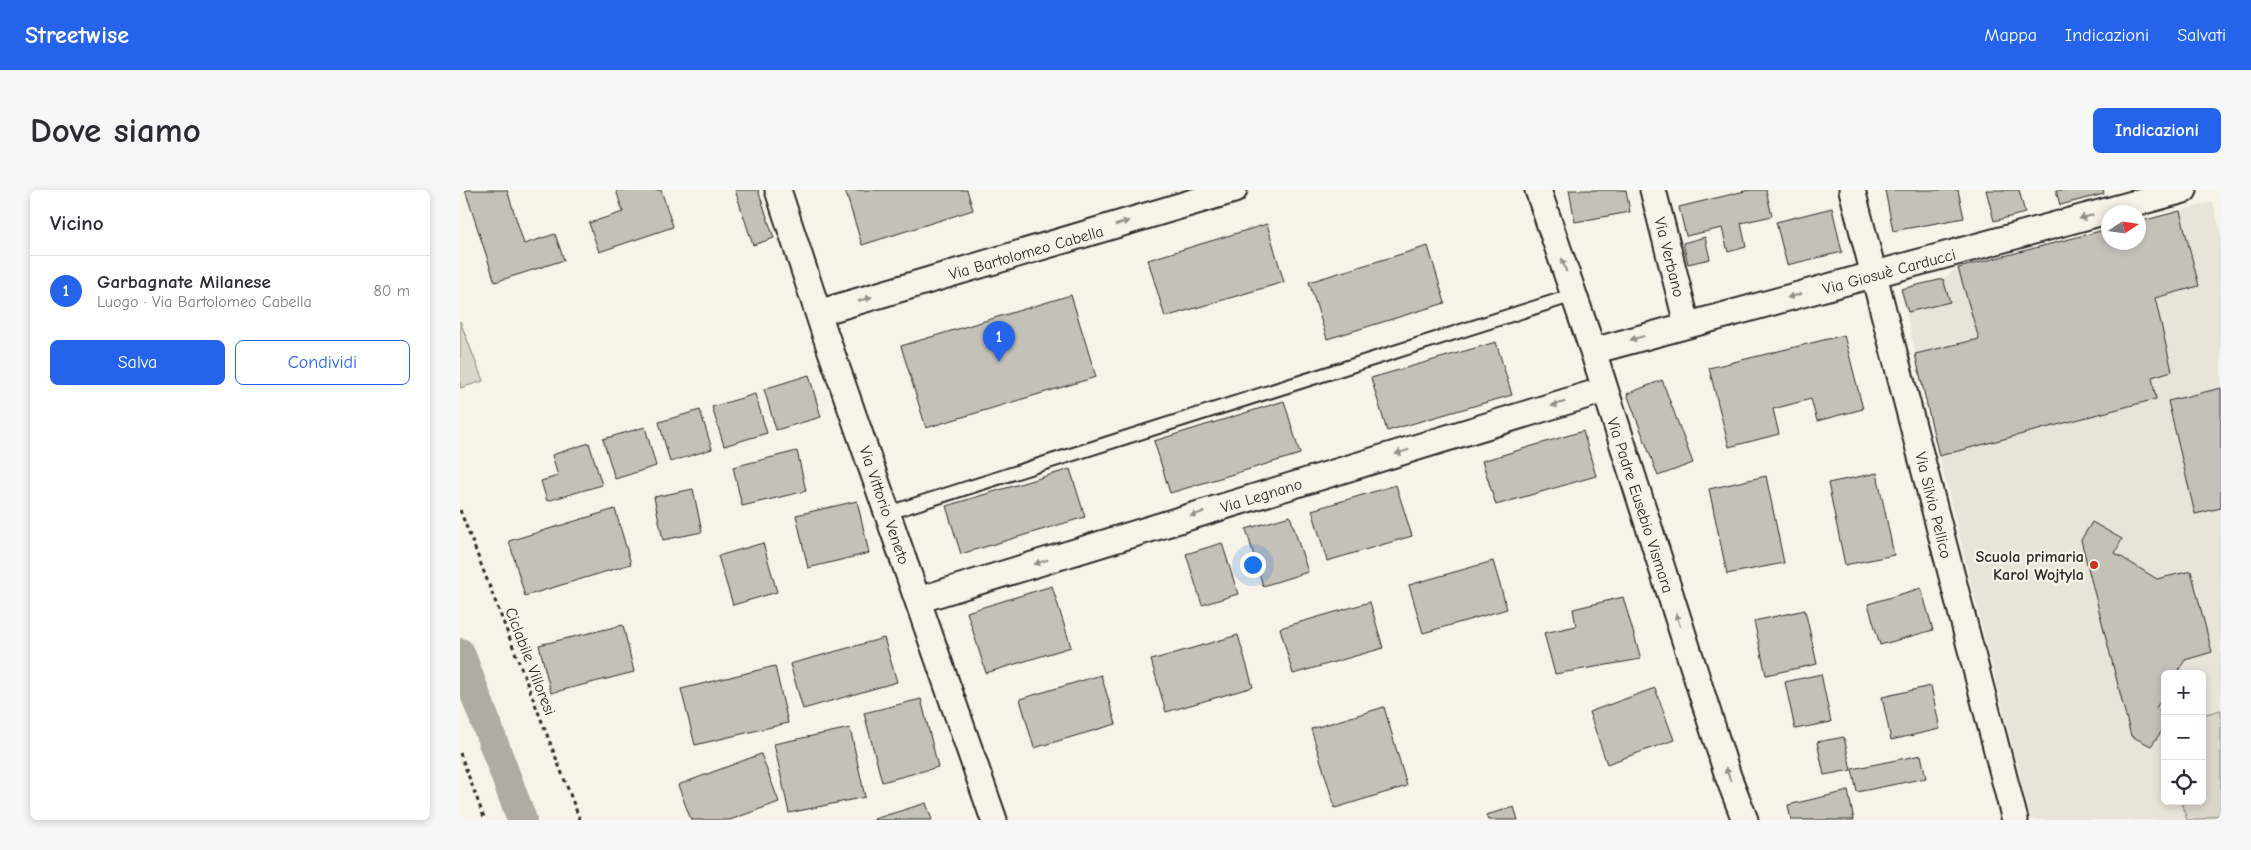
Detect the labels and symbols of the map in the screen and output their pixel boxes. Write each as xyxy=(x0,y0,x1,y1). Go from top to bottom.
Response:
north arrow xyxy=(2101,205,2146,250)
one-way arrow xyxy=(2079,213,2094,221)
street label: Via Verbano xyxy=(1650,215,1688,299)
one-way arrow xyxy=(1114,219,1129,227)
street label: Via Bartolomeo Cabella xyxy=(947,222,1106,284)
street label: Via Giosuè Carducci xyxy=(1821,246,1958,298)
one-way arrow xyxy=(1559,257,1567,272)
one-way arrow xyxy=(1787,292,1802,300)
one-way arrow xyxy=(858,295,873,303)
pin: 1 xyxy=(983,321,1015,362)
one-way arrow xyxy=(1630,334,1645,342)
one-way arrow xyxy=(1550,401,1565,408)
street label: Via Padre Eusebio Vismara xyxy=(1603,415,1677,595)
street label: Via Vittorio Veneto xyxy=(855,444,913,567)
one-way arrow xyxy=(1395,448,1410,456)
street label: Via Silvio Pellico xyxy=(1911,450,1955,560)
street label: Via Legnano xyxy=(1218,475,1304,517)
one-way arrow xyxy=(1189,511,1204,519)
place label: Scuola primaria Karol Wojtyla xyxy=(1976,548,2084,584)
your location xyxy=(1240,552,1266,578)
one-way arrow xyxy=(1034,558,1049,566)
marker: Scuola primaria Karol Wojtyla xyxy=(2088,559,2100,571)
street label: Ciclabile Villoresi xyxy=(501,605,559,718)
one-way arrow xyxy=(1674,612,1681,627)
one-way arrow xyxy=(1723,767,1731,782)

